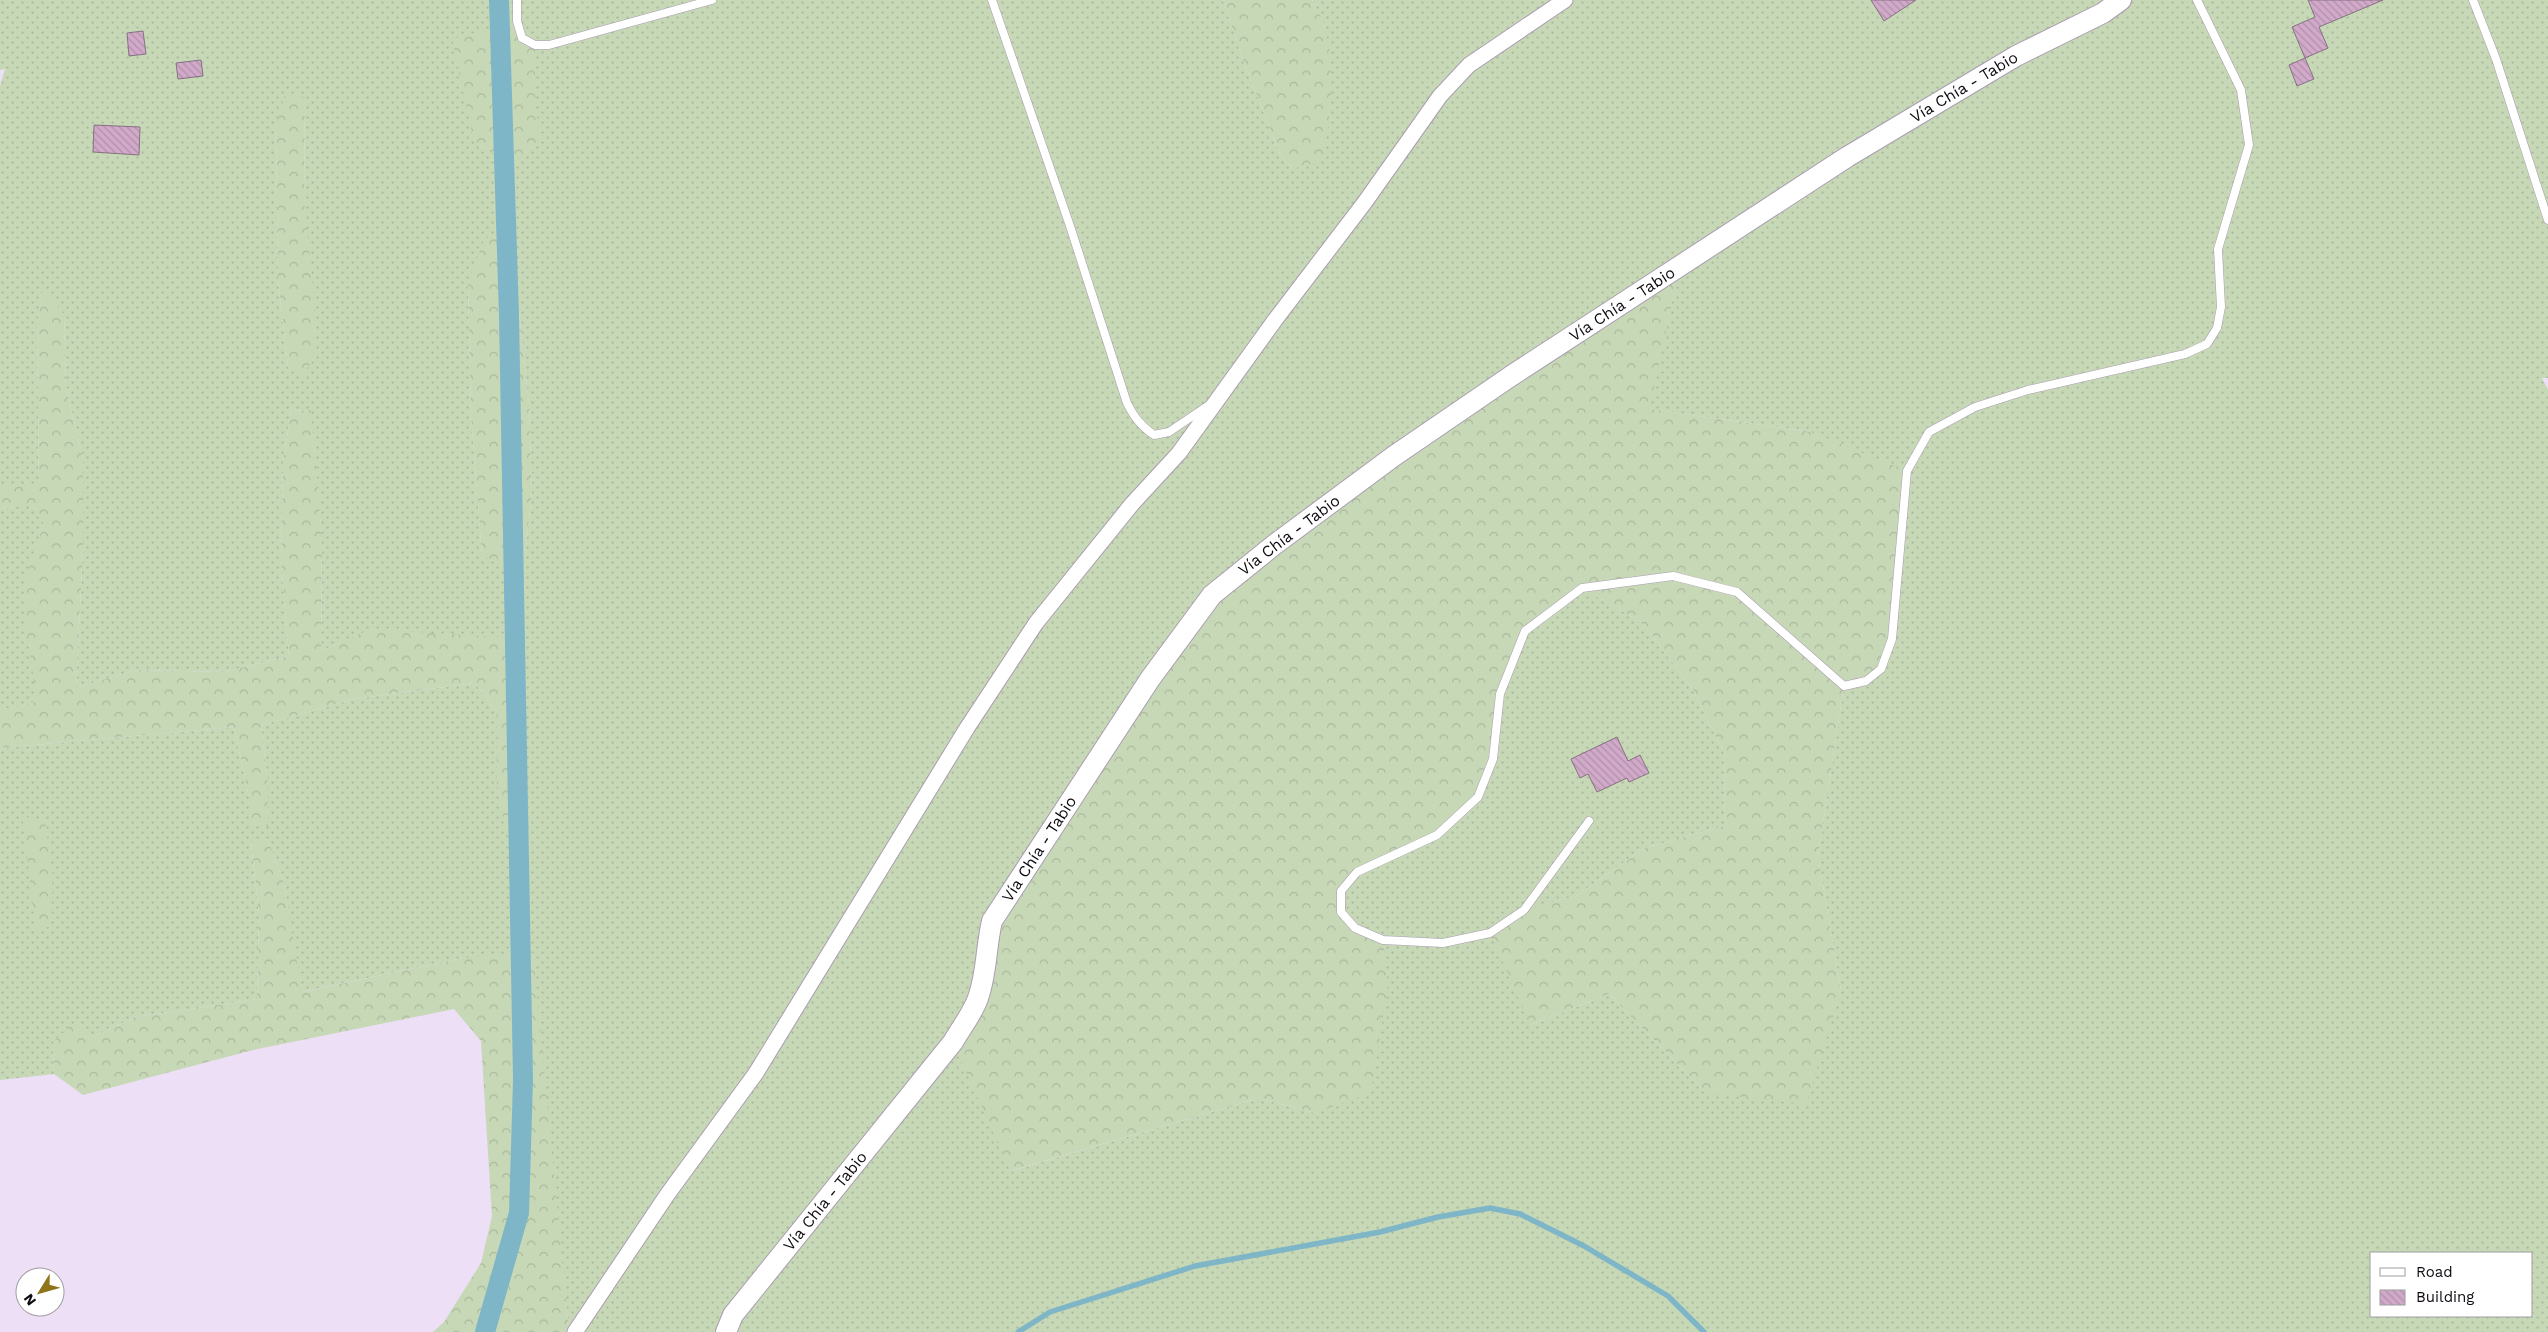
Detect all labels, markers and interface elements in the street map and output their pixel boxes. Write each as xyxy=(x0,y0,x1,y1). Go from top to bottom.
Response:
street label: Vía Chía - Tabio xyxy=(1907,47,2021,127)
street label: Vía Chía - Tabio xyxy=(1566,263,1678,345)
street label: Vía Chía - Tabio xyxy=(1234,491,1344,579)
street label: Vía Chía - Tabio xyxy=(998,793,1080,905)
street label: Vía Chía - Tabio xyxy=(779,1148,871,1254)
legend xyxy=(2370,1252,2533,1317)
text: Road xyxy=(2416,1263,2453,1281)
north arrow xyxy=(15,1267,65,1317)
text: Building xyxy=(2416,1288,2474,1306)
text: N xyxy=(20,1291,39,1309)

